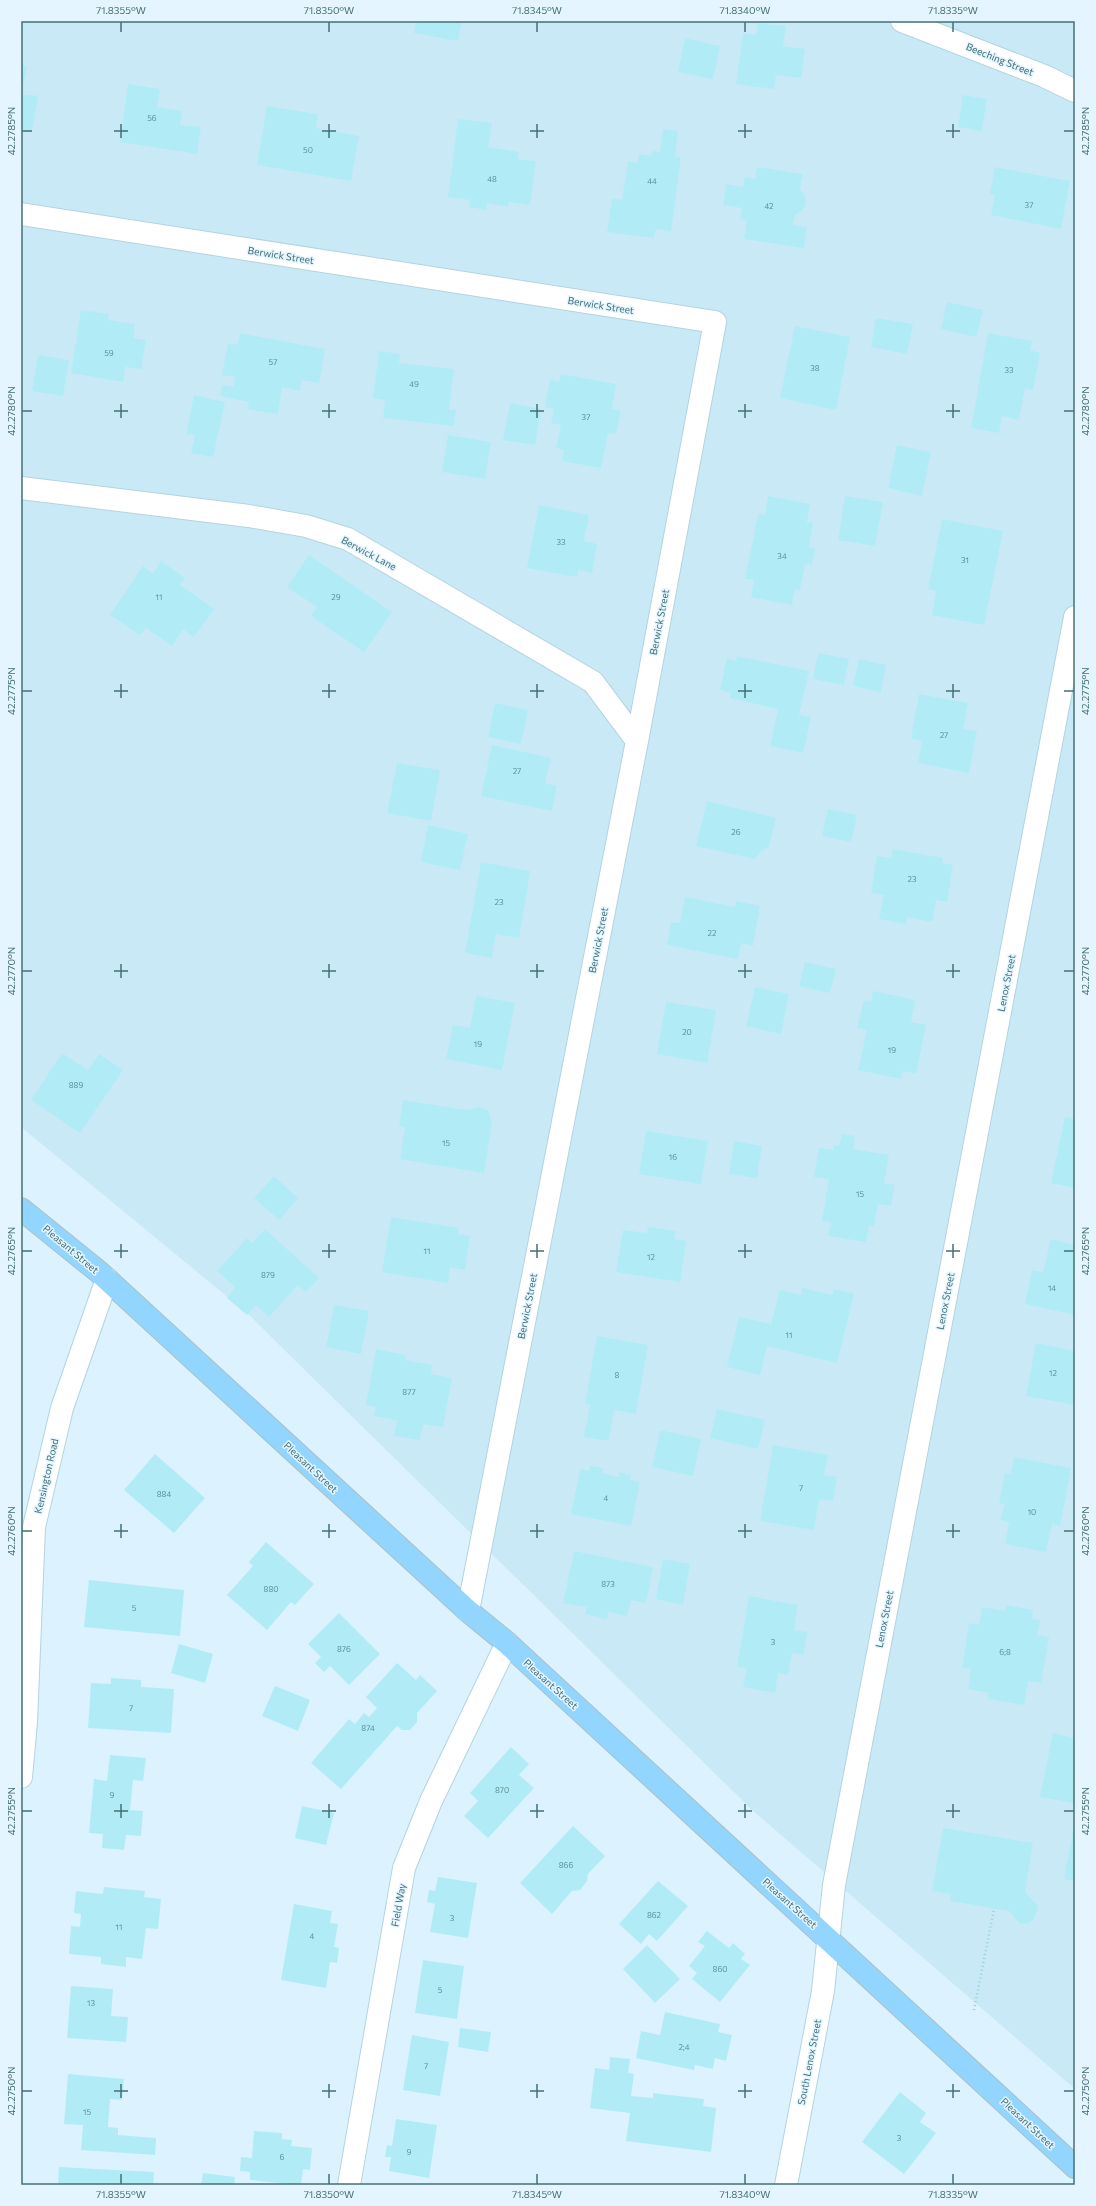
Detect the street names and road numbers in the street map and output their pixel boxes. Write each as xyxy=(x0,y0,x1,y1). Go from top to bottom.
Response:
street label: Beeching Street xyxy=(965,40,1035,78)
street label: Berwick Street xyxy=(247,244,315,266)
street label: Berwick Street xyxy=(567,294,635,316)
street label: Berwick Lane xyxy=(339,533,399,573)
street label: Berwick Street xyxy=(647,588,671,656)
street label: Berwick Street xyxy=(586,906,610,974)
street label: Lenox Street xyxy=(995,953,1017,1013)
street label: Pleasant Street xyxy=(41,1222,101,1276)
street label: Lenox Street xyxy=(934,1271,956,1331)
street label: Berwick Street xyxy=(515,1272,539,1340)
street label: Kensington Road xyxy=(32,1437,61,1515)
street label: Pleasant Street xyxy=(282,1439,340,1495)
street label: Lenox Street xyxy=(873,1589,895,1649)
street label: Pleasant Street xyxy=(521,1656,581,1712)
street label: Pleasant Street xyxy=(760,1875,820,1931)
street label: Field Way xyxy=(388,1882,408,1928)
street label: South Lenox Street xyxy=(795,2018,823,2106)
street label: Pleasant Street xyxy=(999,2095,1057,2151)

